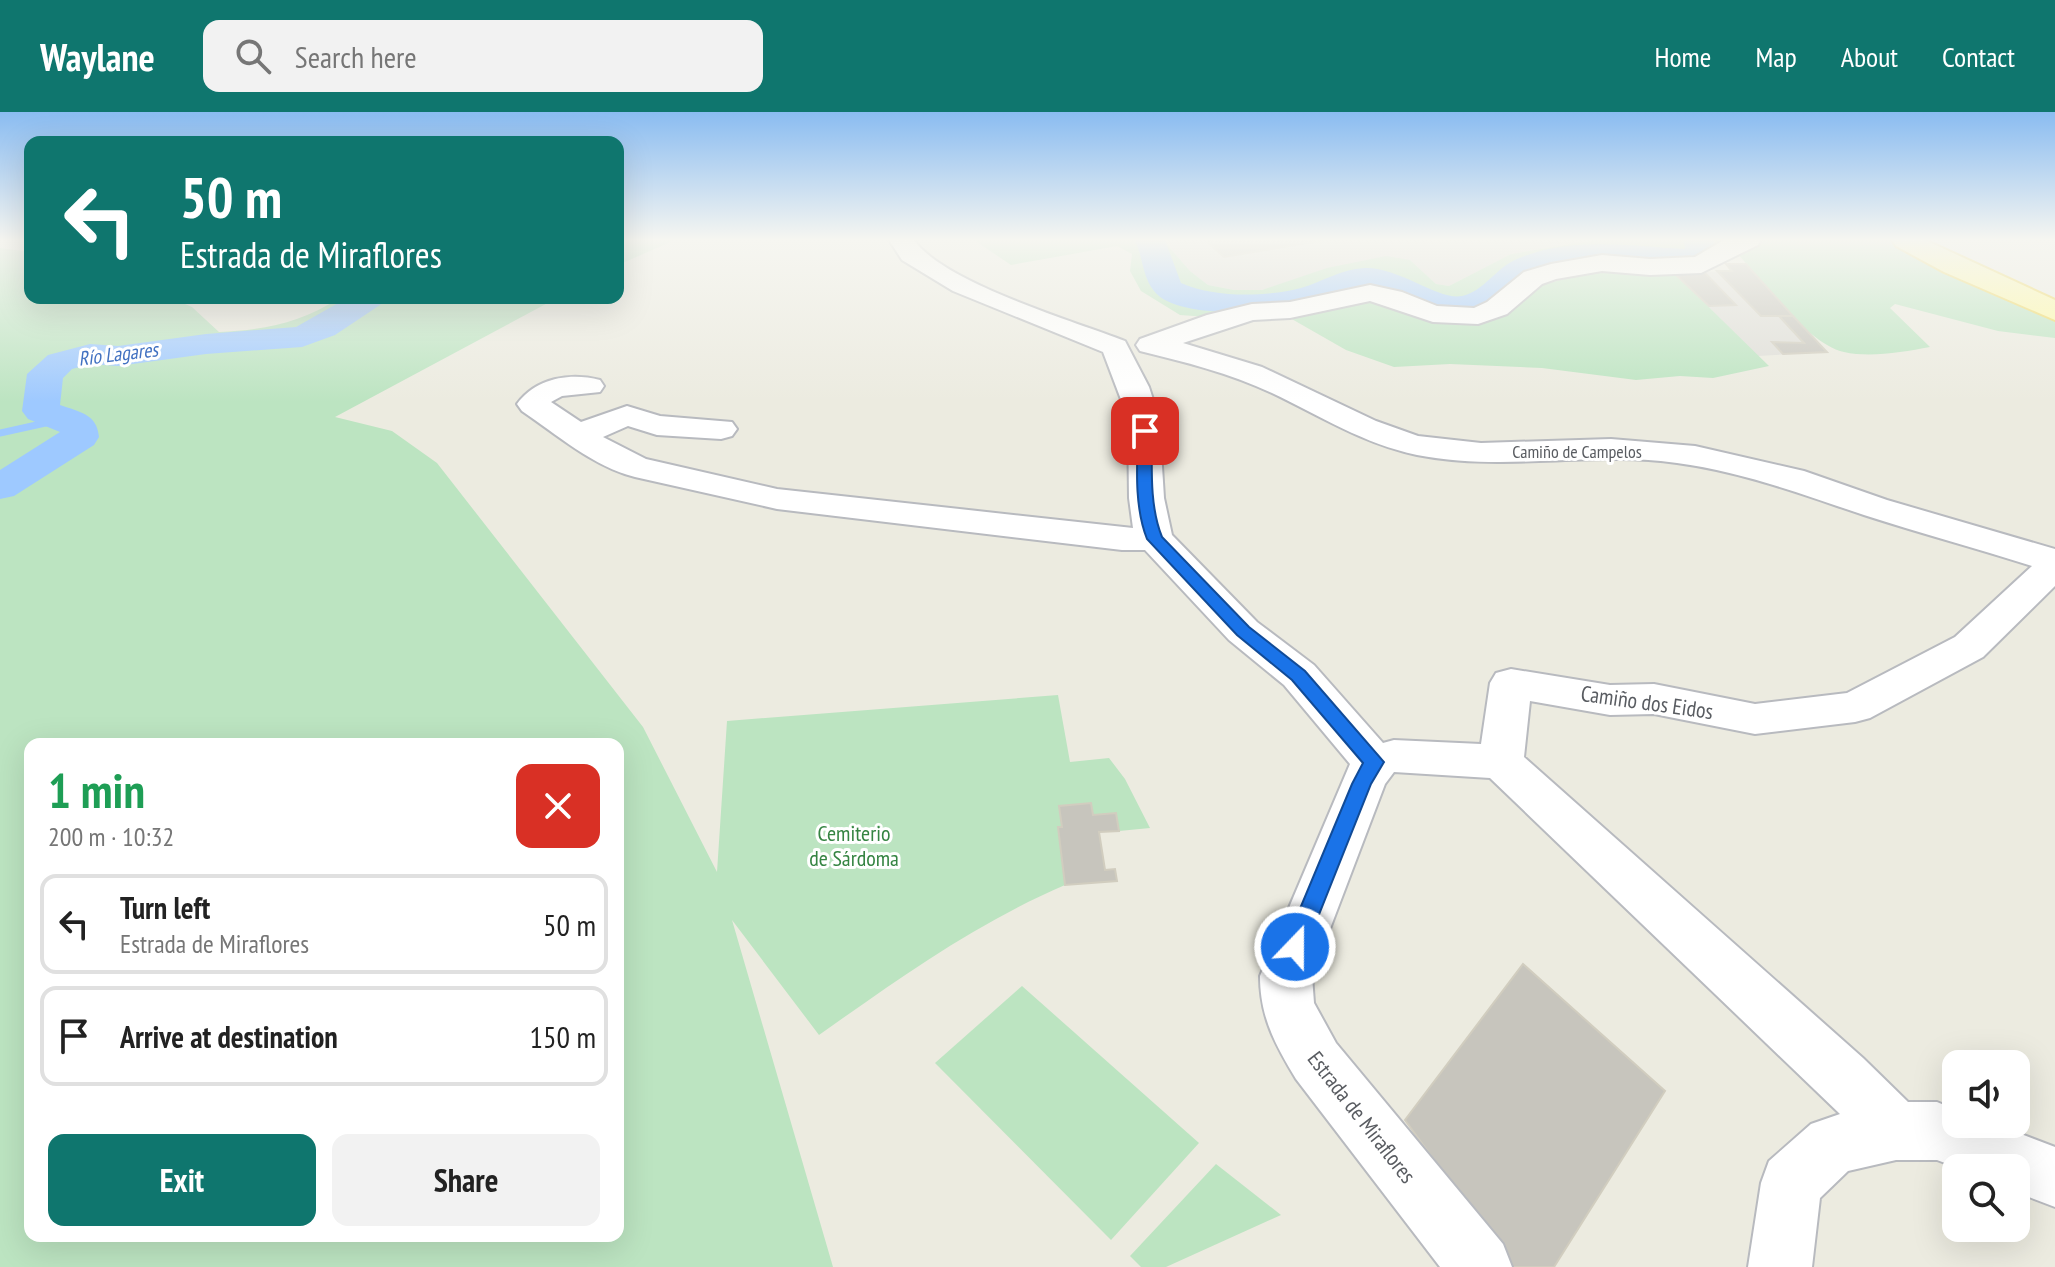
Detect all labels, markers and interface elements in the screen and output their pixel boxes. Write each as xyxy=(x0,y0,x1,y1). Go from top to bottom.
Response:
search box xyxy=(203,20,763,92)
text: Waylane xyxy=(40,32,155,81)
icon: search xyxy=(231,34,275,78)
text: Search here xyxy=(295,37,417,76)
text: Home xyxy=(1655,38,1711,75)
text: Map xyxy=(1755,38,1797,75)
text: About xyxy=(1841,38,1898,75)
text: Contact xyxy=(1942,38,2015,75)
text: 50 m xyxy=(180,161,282,233)
icon: left xyxy=(48,168,152,272)
text: Estrada de Miraflores xyxy=(180,231,442,278)
water label: Río Lagares xyxy=(77,336,161,372)
pin xyxy=(1111,397,1179,465)
icon: arrive xyxy=(1123,409,1167,453)
street label: Camiño de Campelos xyxy=(1512,440,1642,463)
street label: Camiño dos Eidos xyxy=(1579,679,1715,725)
text: 1 min xyxy=(48,759,145,821)
button: close xyxy=(516,764,600,848)
park label: Cemiterio de Sárdoma xyxy=(809,819,899,872)
text: 200 m · 10:32 xyxy=(48,820,174,853)
text: Turn left xyxy=(120,888,210,927)
icon: left xyxy=(52,902,96,946)
text: 50 m xyxy=(543,905,596,944)
position arrow xyxy=(1253,905,1337,989)
text: Estrada de Miraflores xyxy=(120,927,309,960)
icon: arrive xyxy=(52,1014,96,1058)
text: Arrive at destination xyxy=(120,1017,338,1056)
text: 150 m xyxy=(530,1017,596,1056)
street label: Estrada de Miraflores xyxy=(1302,1045,1422,1189)
map controls xyxy=(1942,1050,2030,1242)
button: sound xyxy=(1942,1050,2030,1138)
button: Exit xyxy=(48,1134,316,1226)
button: Share xyxy=(332,1134,600,1226)
button: search xyxy=(1942,1154,2030,1242)

